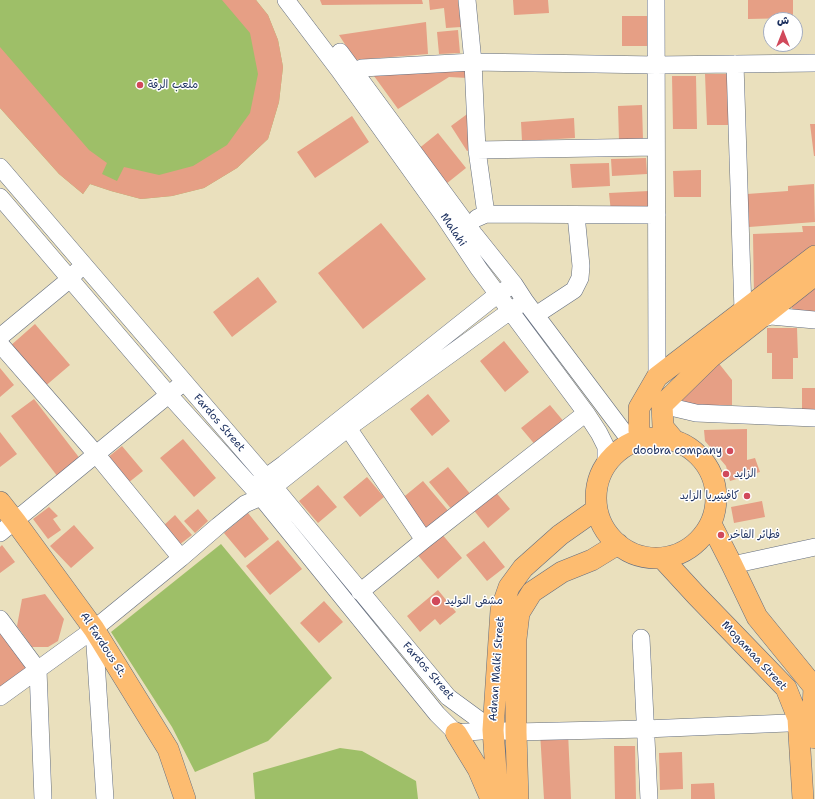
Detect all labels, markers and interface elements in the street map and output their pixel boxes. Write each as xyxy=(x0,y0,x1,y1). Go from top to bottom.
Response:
north arrow xyxy=(763,12,803,52)
text: ش xyxy=(777,13,789,28)
place label: ملعب الرقة xyxy=(148,78,198,92)
marker: ملعب الرقة xyxy=(135,80,145,90)
street label: Malahi xyxy=(437,211,469,249)
street label: Fardos Street xyxy=(190,392,248,454)
place label: doobra company xyxy=(633,444,722,458)
marker: doobra company xyxy=(725,446,735,456)
place label: الزايد xyxy=(734,467,756,481)
marker: الزايد xyxy=(721,469,731,479)
place label: كافيتيريا الزايد xyxy=(680,489,739,503)
marker: كافيتيريا الزايد xyxy=(742,491,752,501)
place label: فطائر الفاخر xyxy=(729,528,780,542)
marker: فطائر الفاخر xyxy=(716,530,726,540)
place label: مشفى التوليد xyxy=(445,594,503,608)
marker: مشفى التوليد xyxy=(430,595,442,607)
street label: Al Fardous St. xyxy=(77,610,129,680)
street label: Adnan Malki Street xyxy=(487,616,507,722)
street label: Mogamaa Street xyxy=(719,619,789,693)
street label: Fardos Street xyxy=(399,640,457,702)

